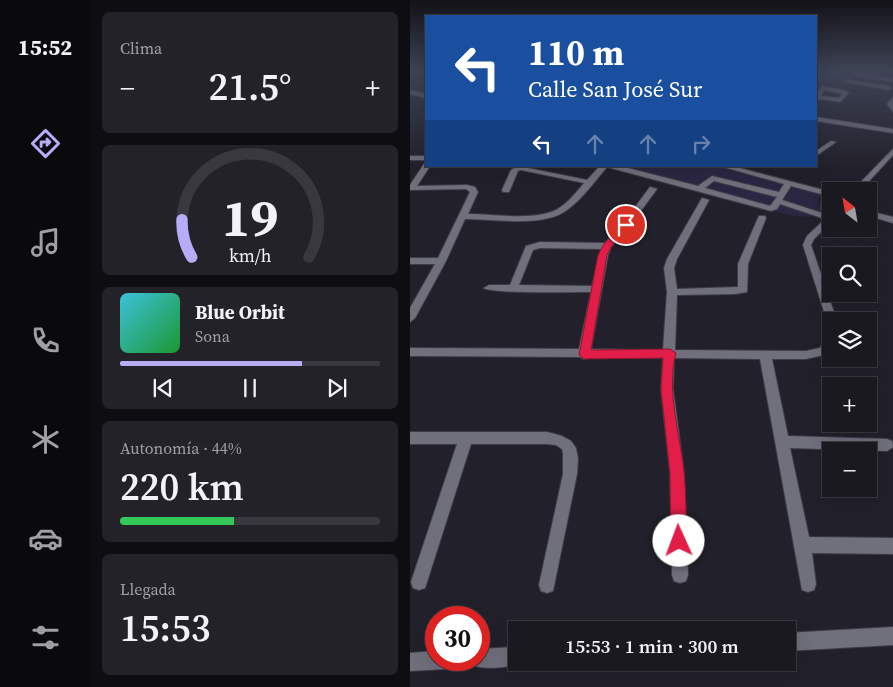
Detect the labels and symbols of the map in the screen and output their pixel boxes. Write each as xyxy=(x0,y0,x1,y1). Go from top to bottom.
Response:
north arrow xyxy=(822,182,878,238)
pin xyxy=(605,204,647,246)
position arrow xyxy=(652,514,704,566)
speed limit sign: 30 xyxy=(425,606,490,671)

